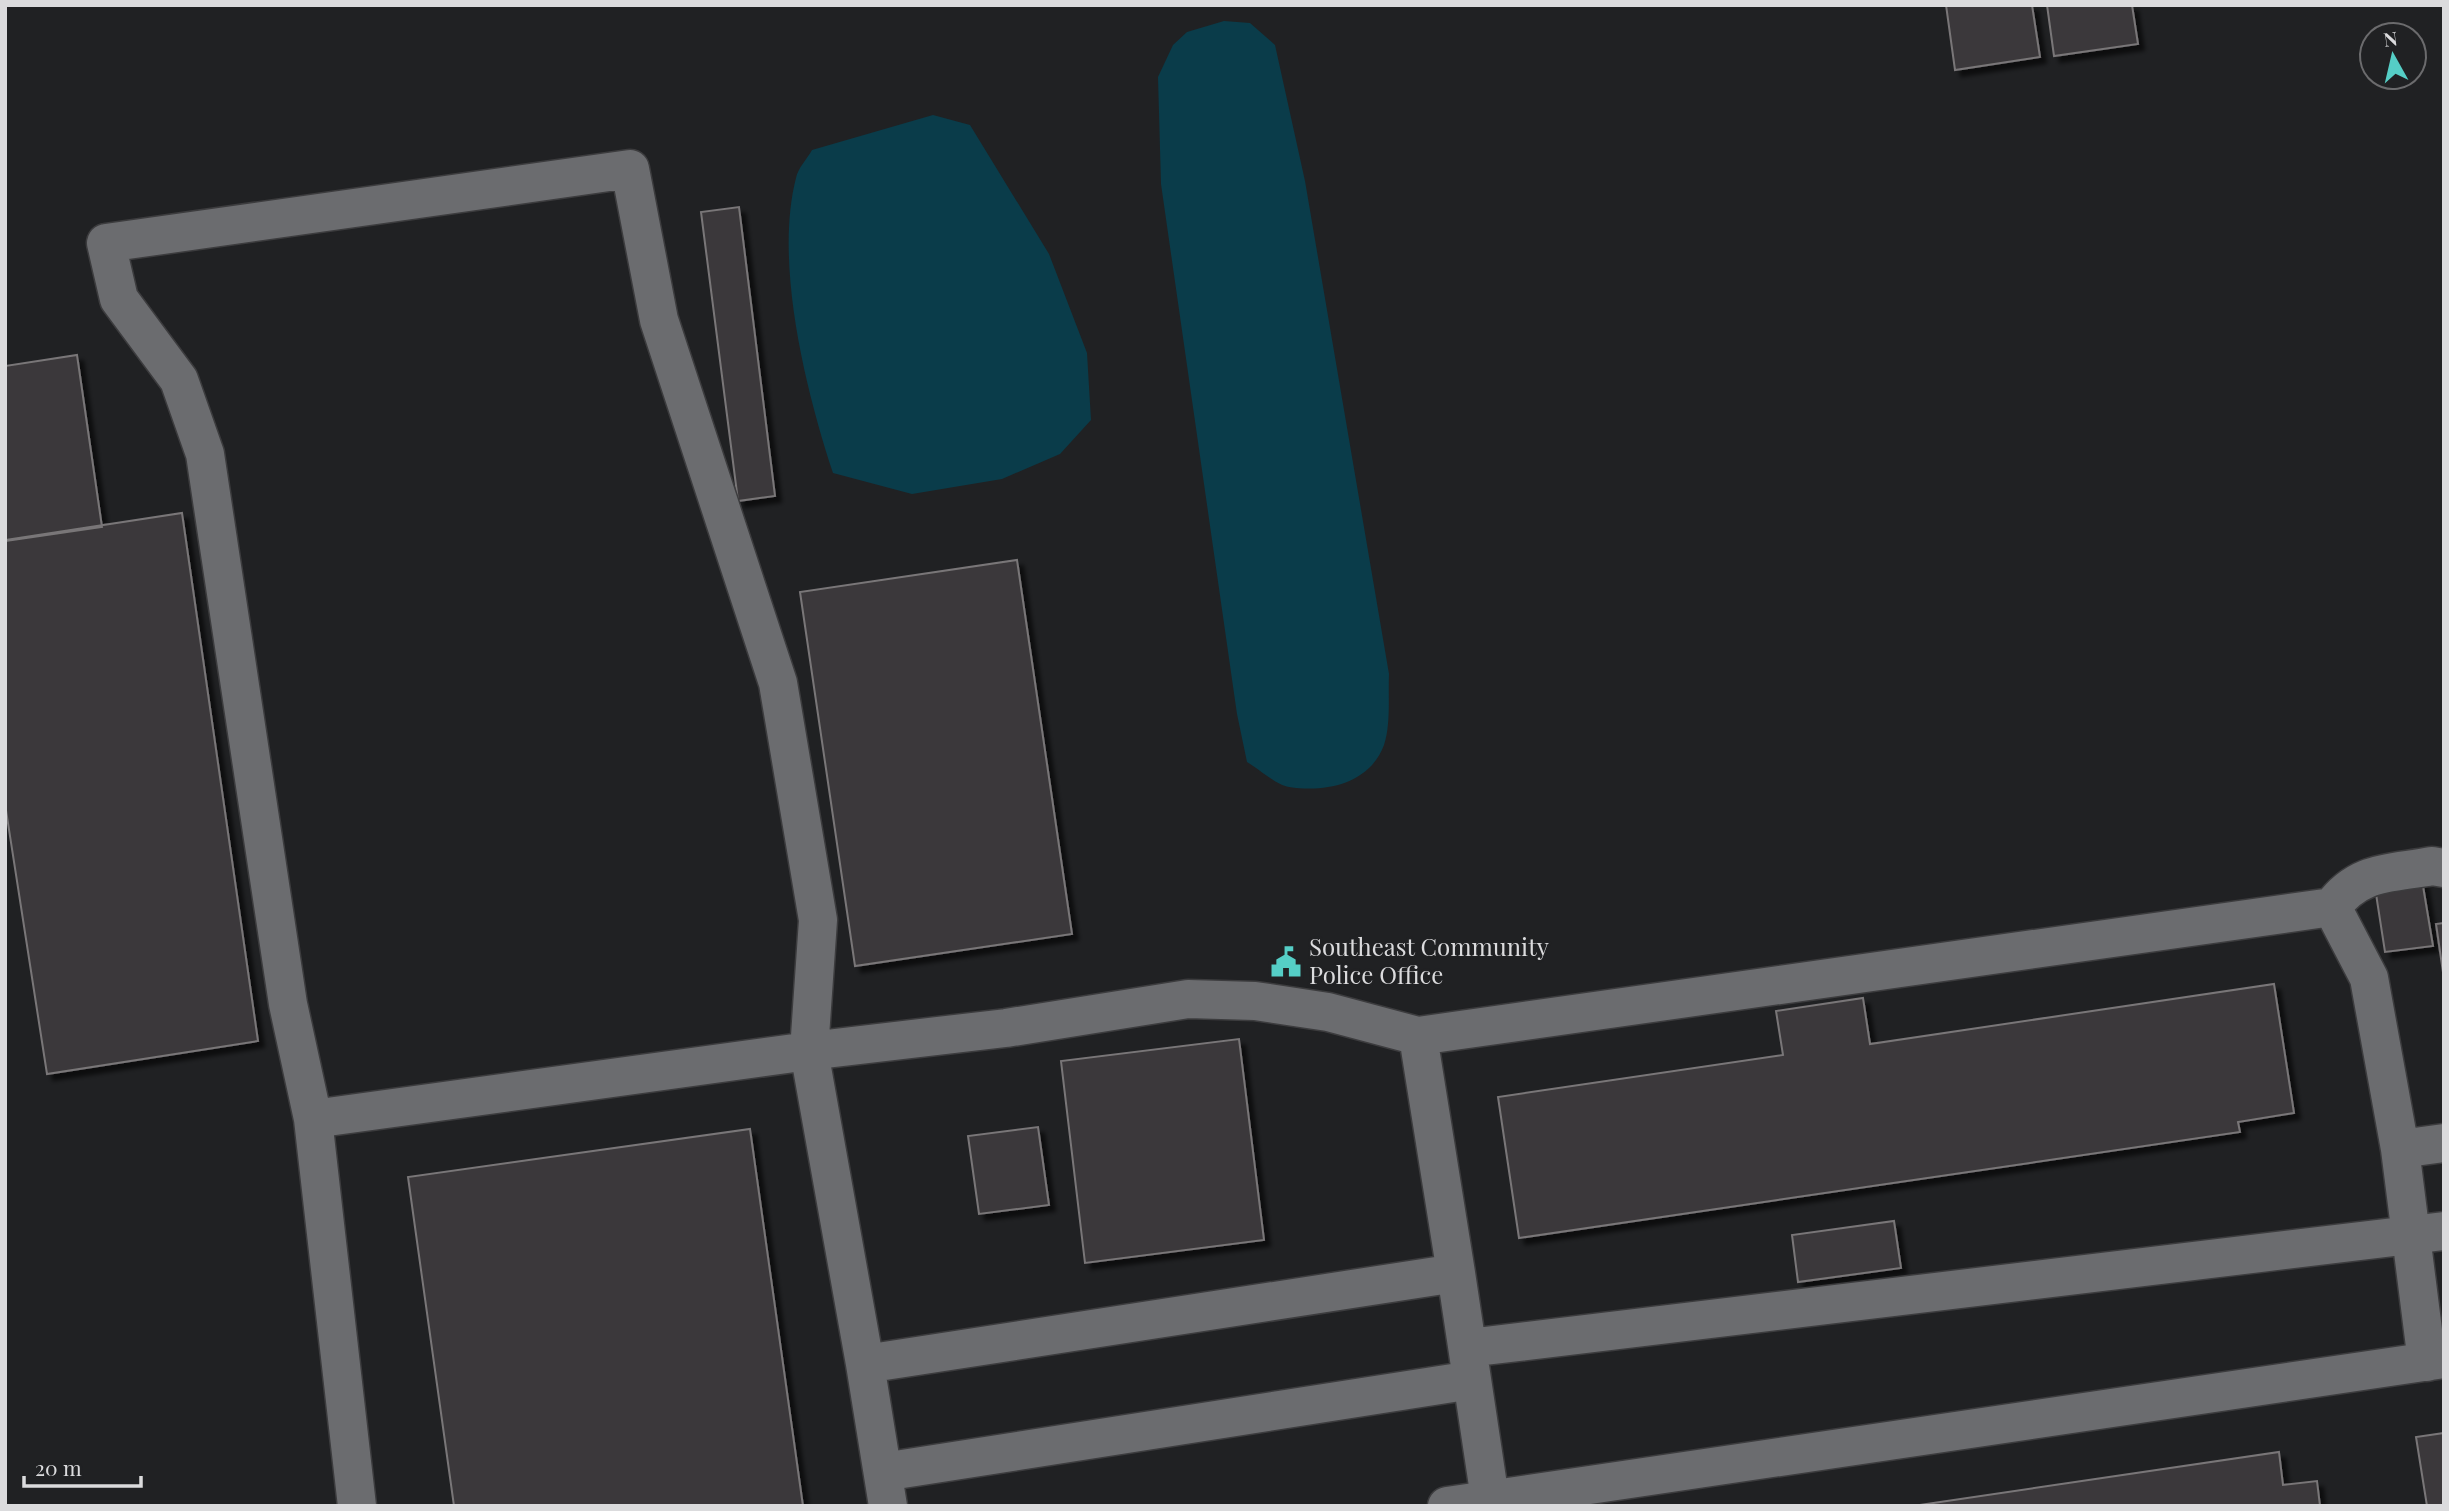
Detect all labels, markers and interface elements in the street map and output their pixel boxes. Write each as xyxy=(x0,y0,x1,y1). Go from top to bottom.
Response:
north arrow xyxy=(2358,21,2428,91)
text: N xyxy=(2382,24,2399,52)
place label: Southeast Community Police Office xyxy=(1309,930,1549,990)
public building icon: Southeast Community Police Office xyxy=(1269,945,1303,979)
scale bar xyxy=(24,1444,142,1488)
text: 20 m xyxy=(35,1453,82,1481)

